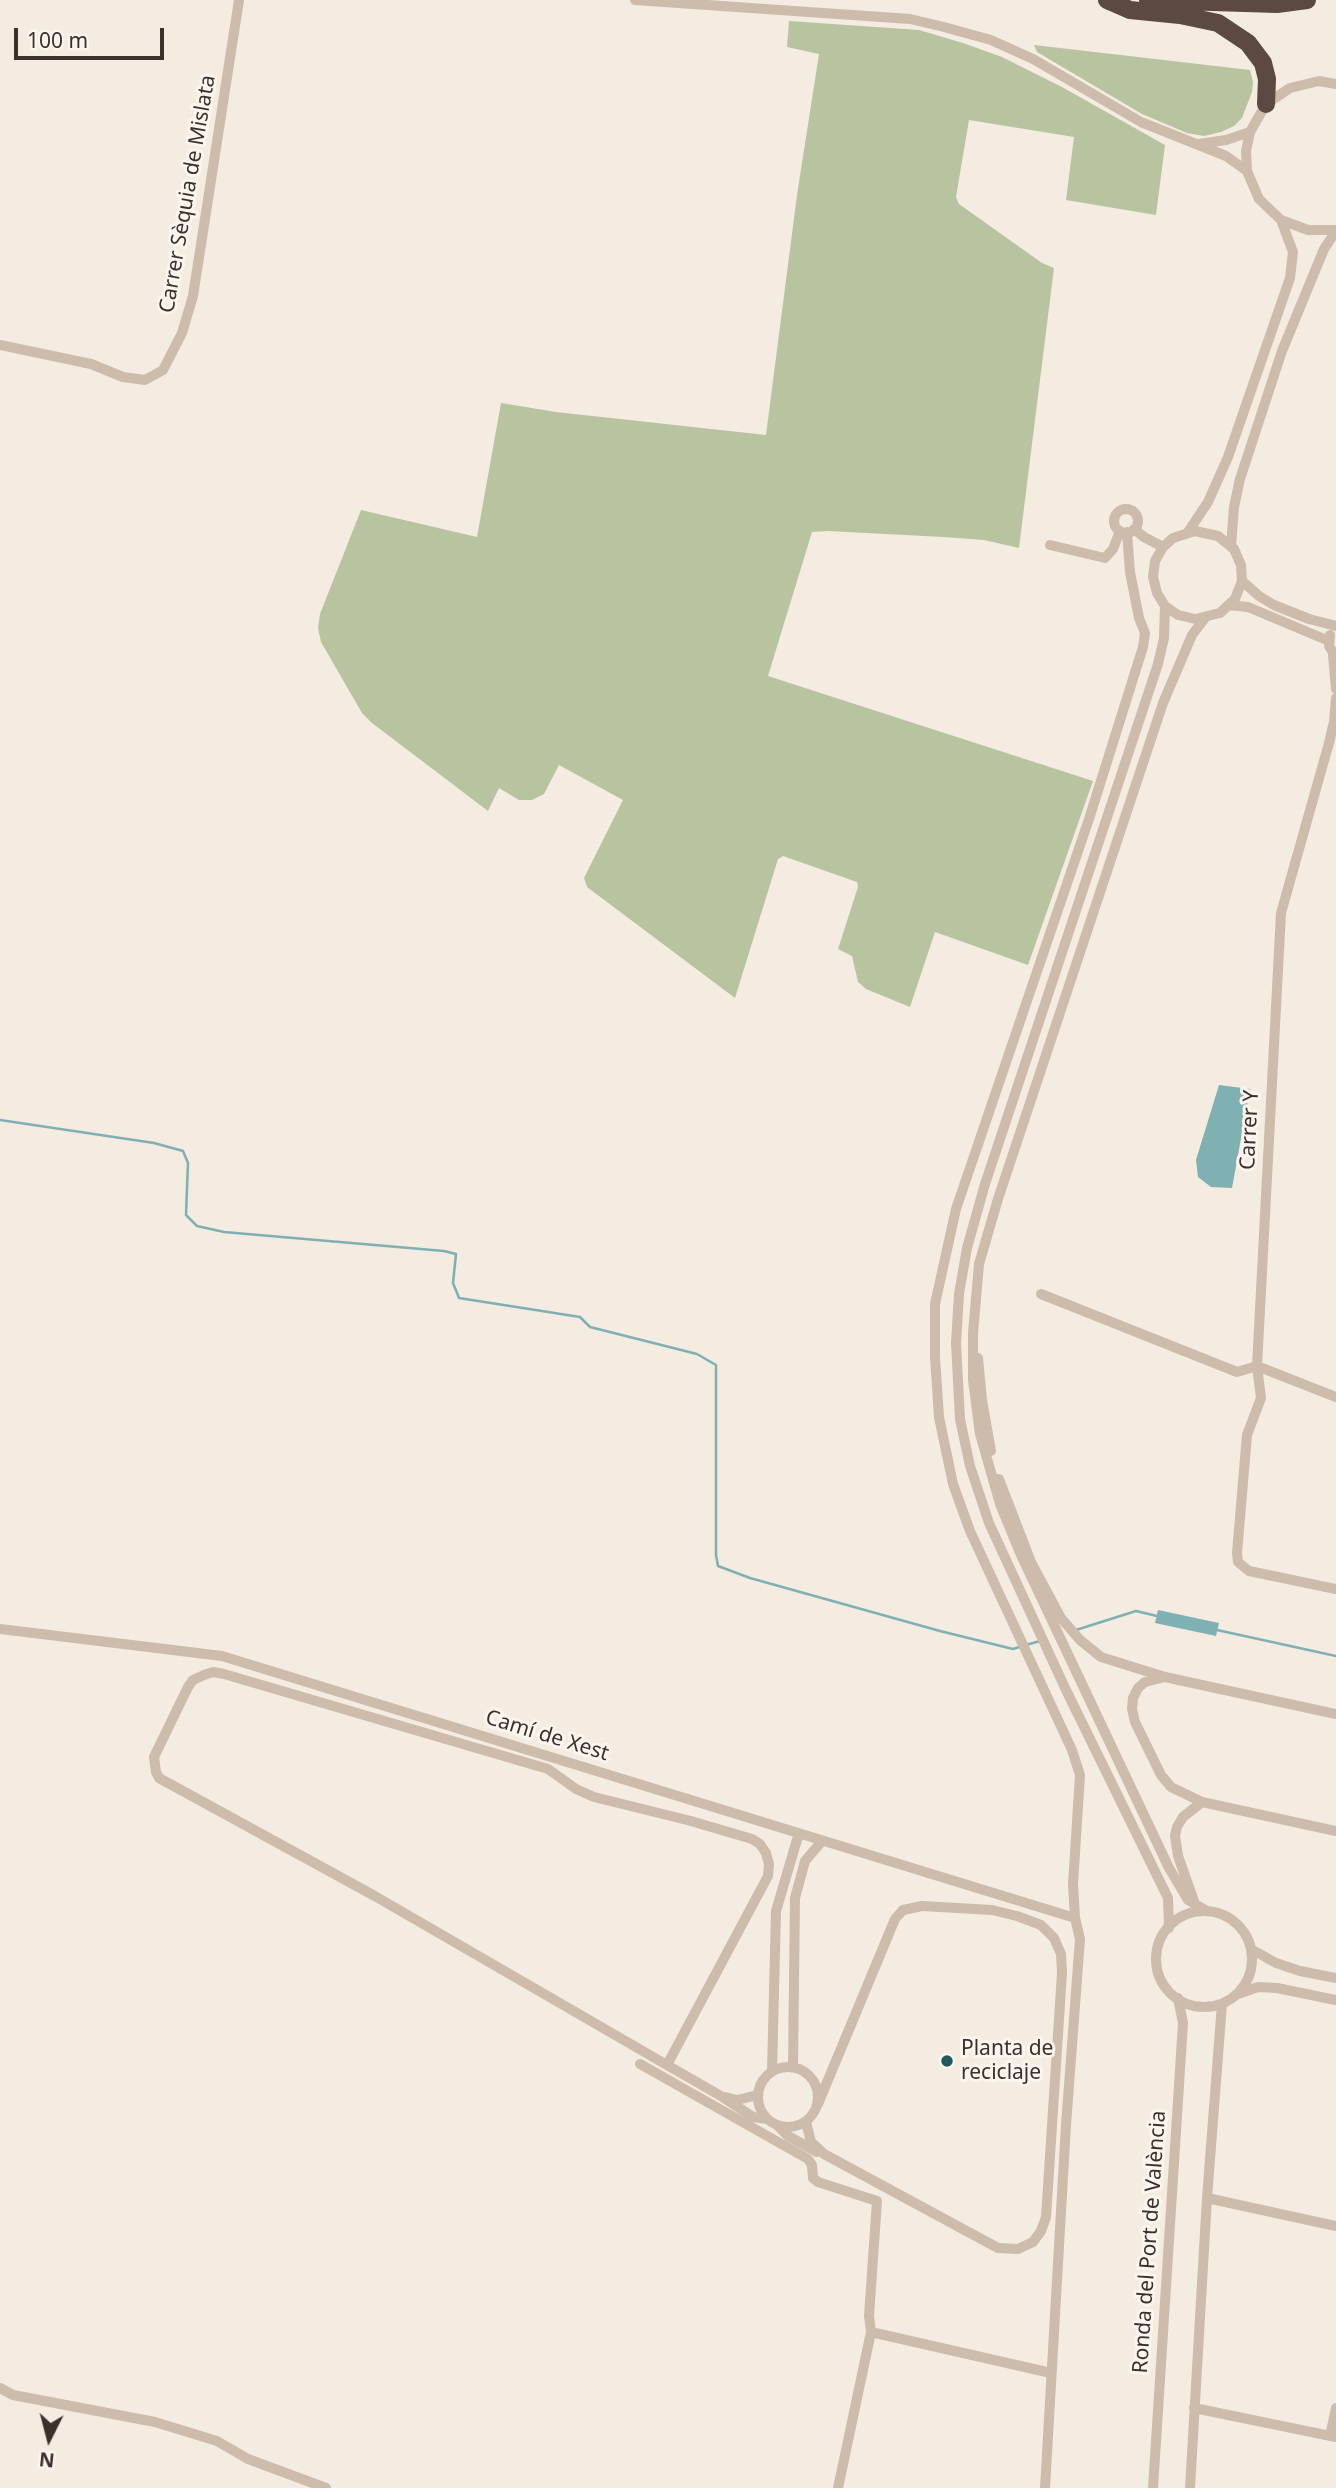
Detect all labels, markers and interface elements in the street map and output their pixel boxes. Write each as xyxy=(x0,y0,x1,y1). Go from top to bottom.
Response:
scale bar xyxy=(18,14,168,58)
text: 100 m xyxy=(27,26,88,54)
street label: Carrer Sèquia de Mislata xyxy=(155,73,221,315)
street label: Carrer Y xyxy=(1235,1089,1265,1171)
street label: Camí de Xest xyxy=(482,1705,612,1767)
place label: Planta de reciclaje xyxy=(961,2036,1053,2086)
marker: Planta de reciclaje xyxy=(939,2053,955,2069)
street label: Ronda del Port de València xyxy=(1128,2110,1172,2374)
north arrow xyxy=(14,2404,84,2474)
text: N xyxy=(38,2446,56,2474)

